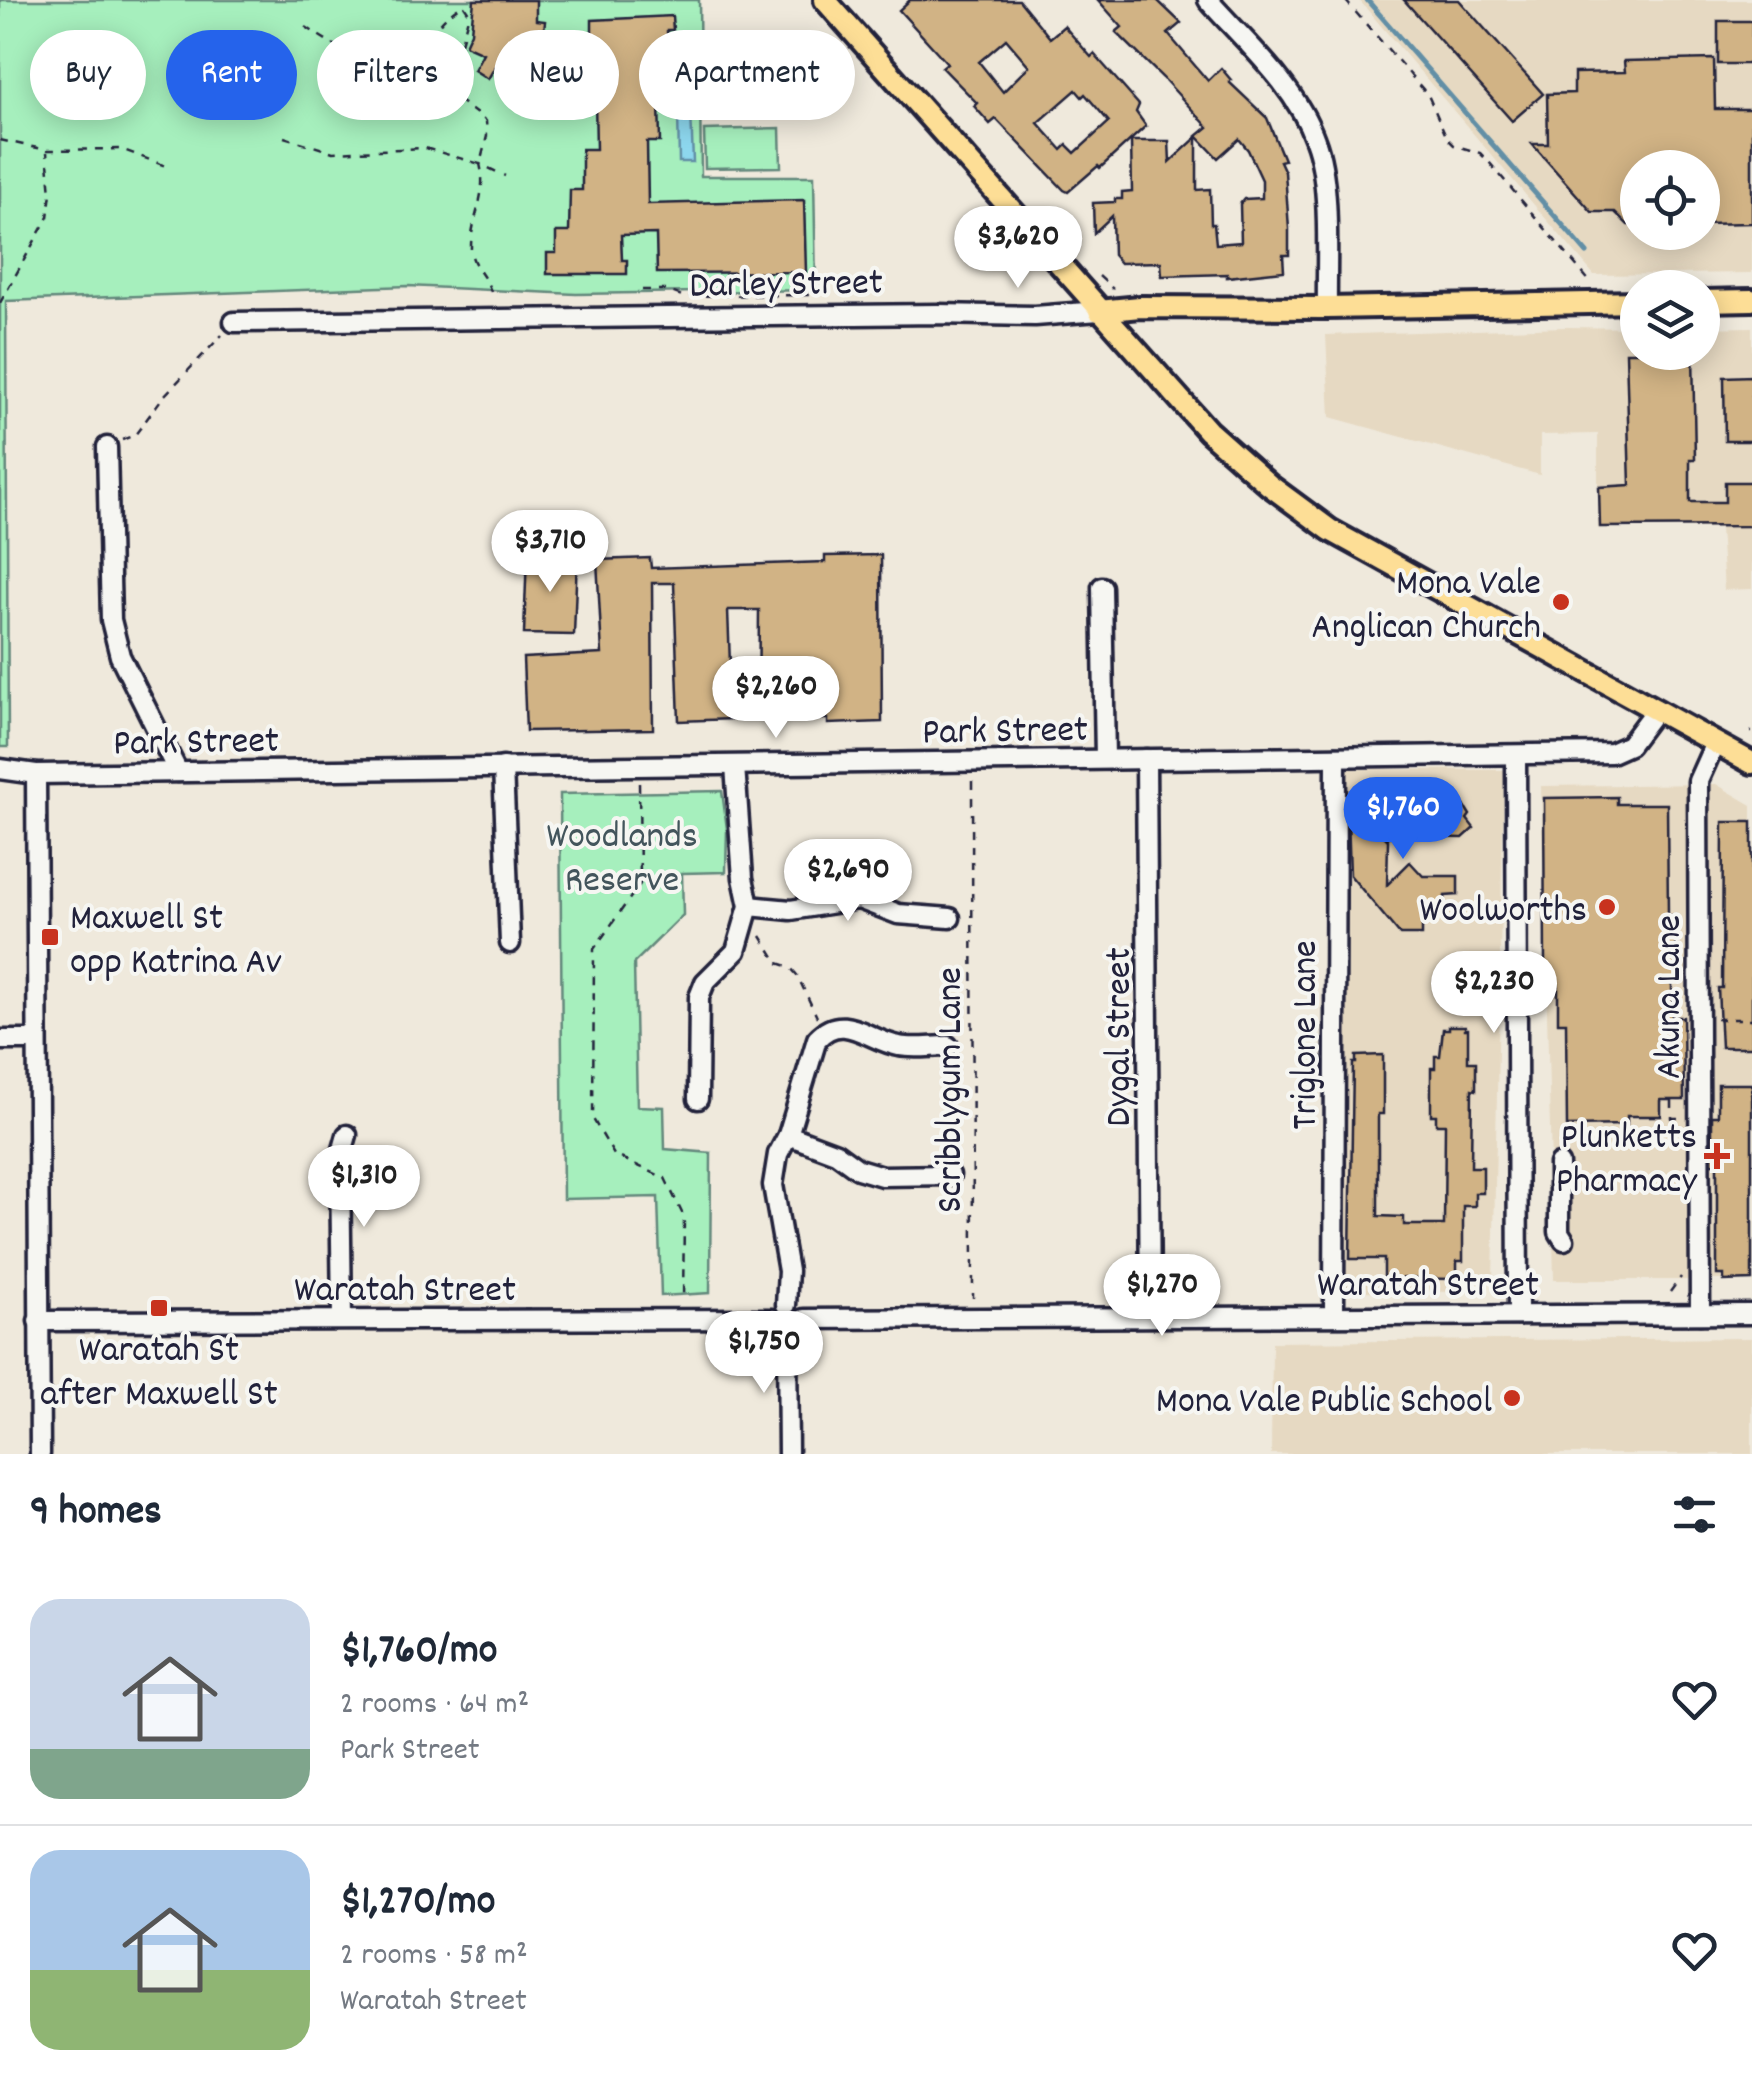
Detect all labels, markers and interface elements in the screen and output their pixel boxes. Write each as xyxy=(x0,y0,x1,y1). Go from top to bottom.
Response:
chip: Buy xyxy=(30,30,146,120)
chip: Rent xyxy=(166,30,297,120)
chip: Filters xyxy=(317,30,474,120)
chip: New xyxy=(494,30,619,120)
chip: Apartment xyxy=(639,30,855,120)
map controls xyxy=(1620,150,1720,370)
button: locate xyxy=(1620,150,1720,250)
pin: $3,620 xyxy=(937,206,1099,291)
text: $3,620 xyxy=(976,215,1060,261)
street label: Darley Street xyxy=(689,257,883,316)
button: layers xyxy=(1620,270,1720,370)
pin: $3,710 xyxy=(469,510,631,595)
text: $3,710 xyxy=(513,519,587,565)
place label: Mona Vale Anglican Church xyxy=(1311,558,1541,657)
marker: Mona Vale Anglican Church xyxy=(1550,591,1572,613)
pin: $2,260 xyxy=(695,656,857,741)
text: $2,260 xyxy=(734,665,818,711)
street label: Park Street xyxy=(922,705,1088,762)
street label: Park Street xyxy=(113,716,279,773)
pin: $1,760 xyxy=(1322,777,1484,862)
text: $1,760 xyxy=(1366,786,1440,832)
park label: Woodlands Reserve xyxy=(546,811,698,910)
pin: $2,690 xyxy=(767,839,929,924)
text: $2,690 xyxy=(806,848,890,894)
place label: Woolworths xyxy=(1419,885,1587,940)
place label: Maxwell St opp Katrina Av xyxy=(70,893,282,992)
marker: Woolworths xyxy=(1596,896,1618,918)
street label: Akuna Lane xyxy=(1644,915,1699,1079)
marker: Maxwell St opp Katrina Av xyxy=(39,926,61,948)
street label: Triglone Lane xyxy=(1280,940,1335,1130)
street label: Dygal Street xyxy=(1094,947,1149,1127)
pin: $2,230 xyxy=(1413,951,1575,1036)
text: $2,230 xyxy=(1453,960,1535,1006)
street label: Scribblygum Lane xyxy=(925,967,980,1213)
place label: Plunketts Pharmacy xyxy=(1556,1112,1698,1211)
pin: $1,310 xyxy=(283,1145,445,1230)
marker: Plunketts Pharmacy xyxy=(1706,1145,1728,1167)
text: $1,310 xyxy=(330,1154,398,1200)
pin: $1,270 xyxy=(1081,1254,1243,1339)
street label: Waratah Street xyxy=(1317,1260,1539,1315)
text: $1,270 xyxy=(1126,1263,1199,1309)
street label: Waratah Street xyxy=(294,1265,516,1320)
marker: Waratah St after Maxwell St xyxy=(148,1297,170,1319)
pin: $1,750 xyxy=(683,1311,845,1396)
text: $1,750 xyxy=(727,1320,801,1366)
place label: Waratah St after Maxwell St xyxy=(40,1325,278,1424)
place label: Mona Vale Public School xyxy=(1156,1376,1492,1431)
marker: Mona Vale Public School xyxy=(1501,1387,1523,1409)
text: 9 homes xyxy=(30,1484,162,1544)
icon: filters xyxy=(1667,1487,1722,1542)
text: $1,760/mo xyxy=(340,1623,498,1683)
icon: home xyxy=(110,1639,230,1759)
icon: heart xyxy=(1667,1672,1722,1727)
text: 2 rooms · 64 m² xyxy=(340,1683,529,1729)
text: Park Street xyxy=(340,1729,480,1775)
text: $1,270/mo xyxy=(340,1874,495,1934)
icon: home xyxy=(110,1890,230,2010)
icon: heart xyxy=(1667,1923,1722,1978)
text: 2 rooms · 58 m² xyxy=(340,1934,528,1980)
text: Waratah Street xyxy=(340,1980,527,2026)

